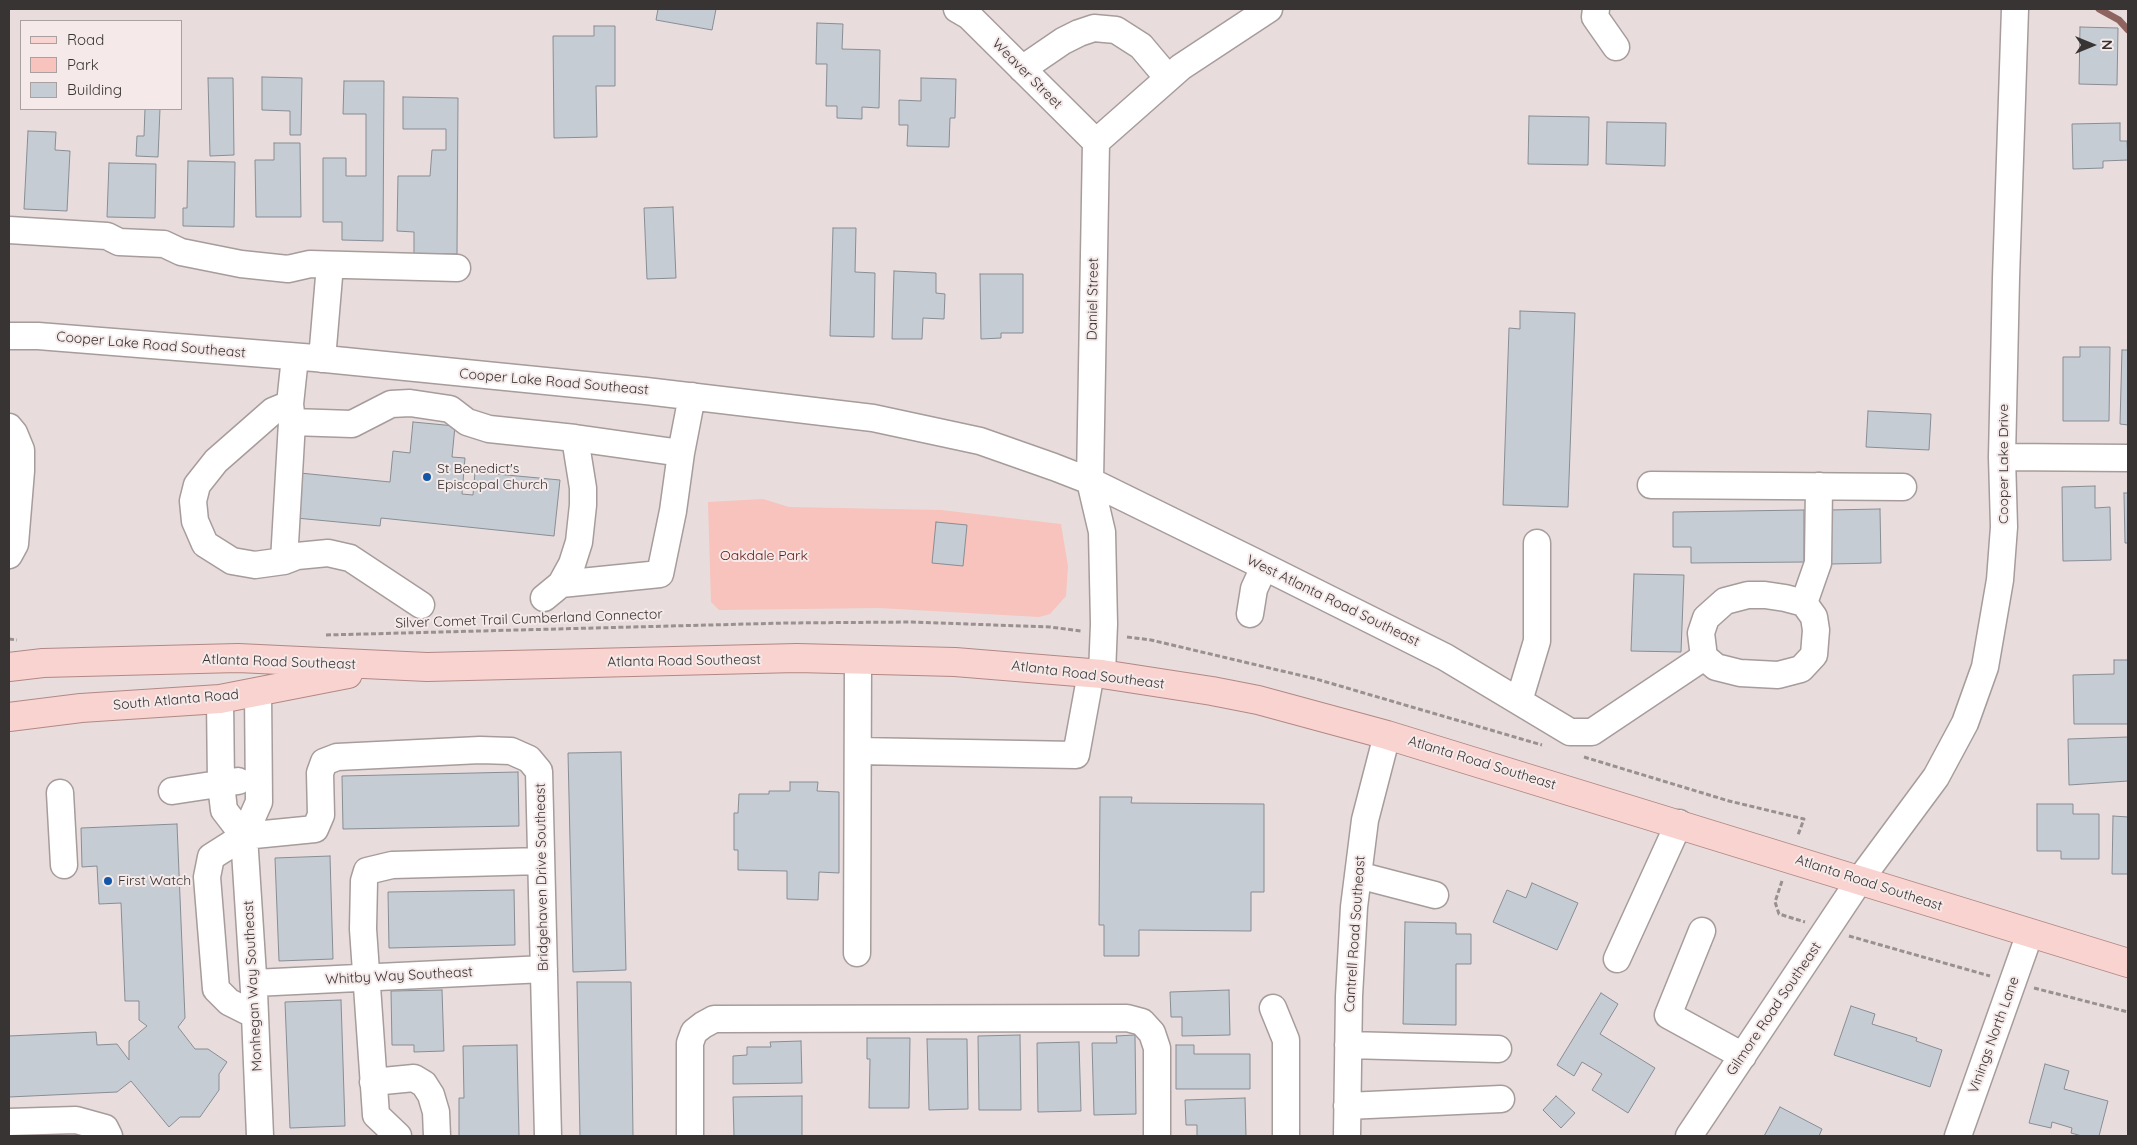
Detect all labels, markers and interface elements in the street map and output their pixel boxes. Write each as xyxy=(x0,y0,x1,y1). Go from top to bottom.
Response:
legend xyxy=(20,20,182,110)
north arrow xyxy=(2067,20,2117,70)
text: Road xyxy=(67,30,104,49)
street label: Weaver Street xyxy=(988,35,1066,113)
text: N xyxy=(2098,40,2116,50)
text: Park xyxy=(67,55,99,74)
text: Building xyxy=(67,80,122,99)
street label: Daniel Street xyxy=(1084,257,1102,341)
street label: Cooper Lake Road Southeast xyxy=(56,328,246,362)
street label: Cooper Lake Road Southeast xyxy=(459,365,649,399)
street label: Cooper Lake Drive xyxy=(1996,404,2012,524)
place label: St Benedict's Episcopal Church xyxy=(437,461,548,494)
marker: St Benedict's Episcopal Church xyxy=(421,471,433,483)
park label: Oakdale Park xyxy=(720,548,808,564)
street label: West Atlanta Road Southeast xyxy=(1244,552,1422,650)
street label: Silver Comet Trail Cumberland Connector xyxy=(395,606,663,632)
street label: Atlanta Road Southeast xyxy=(202,651,356,673)
street label: Atlanta Road Southeast xyxy=(607,651,761,671)
street label: Atlanta Road Southeast xyxy=(1011,657,1165,693)
street label: South Atlanta Road xyxy=(112,686,240,714)
street label: Atlanta Road Southeast xyxy=(1406,732,1558,794)
street label: Bridgehaven Drive Southeast xyxy=(532,783,552,971)
street label: Atlanta Road Southeast xyxy=(1793,851,1945,915)
street label: Cantrell Road Southeast xyxy=(1341,855,1369,1013)
place label: First Watch xyxy=(118,873,191,889)
marker: First Watch xyxy=(102,875,114,887)
street label: Monhegan Way Southeast xyxy=(240,900,266,1072)
street label: Gilmore Road Southeast xyxy=(1723,939,1825,1079)
street label: Whitby Way Southeast xyxy=(325,964,473,988)
street label: Vinings North Lane xyxy=(1965,974,2023,1096)

